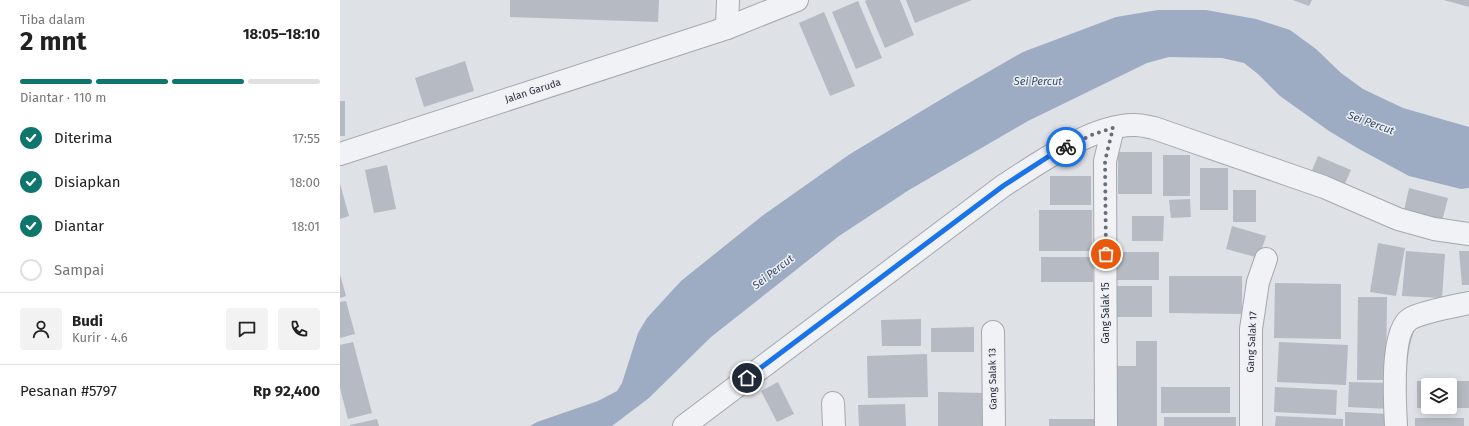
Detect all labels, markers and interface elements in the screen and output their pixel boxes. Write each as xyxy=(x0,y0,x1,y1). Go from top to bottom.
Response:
text: Tiba dalam xyxy=(20,12,85,27)
text: 18:05–18:10 xyxy=(243,25,320,43)
text: 2 mnt xyxy=(20,26,87,57)
water label: Sei Percut xyxy=(1013,75,1062,88)
street label: Jalan Garuda xyxy=(504,76,562,106)
text: Diantar · 110 m xyxy=(20,90,106,105)
water label: Sei Percut xyxy=(1345,108,1396,137)
icon: check xyxy=(20,127,42,149)
courier xyxy=(1046,127,1086,167)
text: Diterima xyxy=(54,129,112,147)
text: 17:55 xyxy=(292,131,320,146)
icon: bike xyxy=(1055,136,1077,158)
icon: check xyxy=(20,171,42,193)
text: Disiapkan xyxy=(54,173,121,191)
text: 18:00 xyxy=(290,175,320,190)
icon: check xyxy=(20,215,42,237)
text: Diantar xyxy=(54,217,104,235)
text: 18:01 xyxy=(292,219,320,234)
pin xyxy=(1089,237,1123,271)
icon: bag xyxy=(1095,243,1117,265)
water label: Sei Percut xyxy=(749,252,796,293)
text: Sampai xyxy=(54,261,104,279)
street label: Gang Salak 15 xyxy=(1100,282,1112,344)
button: person xyxy=(20,308,62,350)
button: chat xyxy=(226,308,268,350)
button: phone xyxy=(278,308,320,350)
street label: Gang Salak 17 xyxy=(1244,311,1260,373)
text: Budi xyxy=(72,312,103,330)
text: Kurir · 4.6 xyxy=(72,330,128,345)
street label: Gang Salak 13 xyxy=(986,348,1000,410)
pin xyxy=(730,361,764,395)
icon: home xyxy=(736,367,758,389)
map controls xyxy=(1421,378,1457,414)
button: layers xyxy=(1421,378,1457,414)
text: Pesanan #5797 xyxy=(20,382,117,400)
text: Rp 92,400 xyxy=(253,382,320,400)

